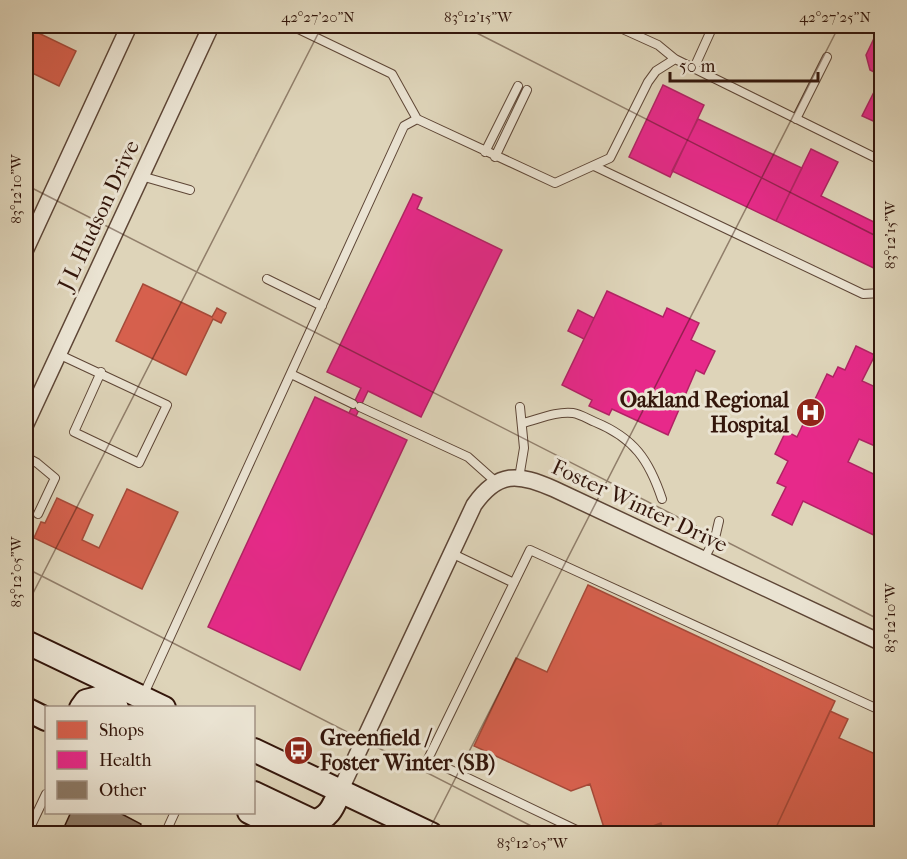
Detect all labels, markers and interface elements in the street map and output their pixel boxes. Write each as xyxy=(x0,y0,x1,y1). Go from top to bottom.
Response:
text: 42°27'20"N xyxy=(281,8,355,26)
text: 83°12'15"W xyxy=(444,8,513,26)
text: 42°27'25"N xyxy=(799,8,871,26)
scale bar xyxy=(670,45,818,83)
text: 50 m xyxy=(679,56,716,77)
street label: J L Hudson Drive xyxy=(52,136,145,297)
text: 83°12'10"W xyxy=(7,153,25,224)
text: 83°12'15"W xyxy=(881,200,899,269)
place label: Oakland Regional Hospital xyxy=(620,387,790,438)
hospital icon: Oakland Regional Hospital xyxy=(794,396,826,428)
street label: Foster Winter Drive xyxy=(548,454,732,558)
text: 83°12'05"W xyxy=(7,535,25,607)
text: 83°12'10"W xyxy=(881,582,899,653)
legend xyxy=(45,706,255,814)
text: Shops xyxy=(99,720,144,741)
place label: Greenfield / Foster Winter (SB) xyxy=(319,725,495,776)
bus stop icon: Greenfield / Foster Winter (SB) xyxy=(283,734,315,766)
text: Health xyxy=(99,750,152,771)
text: Other xyxy=(99,780,147,801)
text: 83°12'05"W xyxy=(497,834,569,852)

